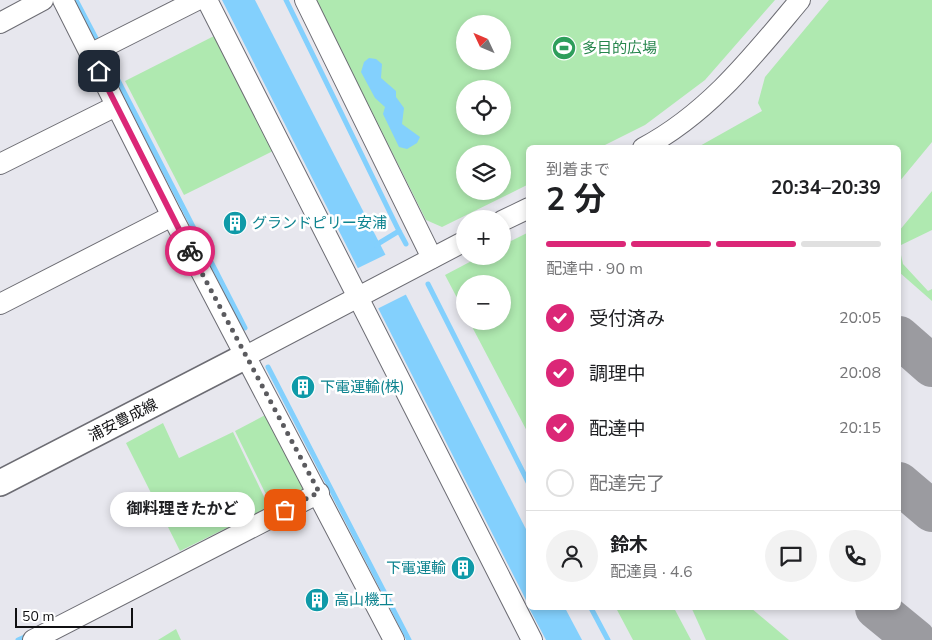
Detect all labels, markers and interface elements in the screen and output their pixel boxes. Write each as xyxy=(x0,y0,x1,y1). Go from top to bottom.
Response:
north arrow xyxy=(456,15,511,70)
map controls xyxy=(456,15,511,330)
sports icon: 多目的広場 xyxy=(551,35,577,61)
place label: 多目的広場 xyxy=(582,38,657,58)
pin xyxy=(78,50,120,92)
icon: home xyxy=(85,57,113,85)
button: locate xyxy=(456,80,511,135)
button: layers xyxy=(456,145,511,200)
text: 到着まで xyxy=(546,159,610,181)
text: 20:34–20:39 xyxy=(771,175,881,201)
text: 2 分 xyxy=(546,178,606,221)
building icon: グランドピリー安浦 xyxy=(222,210,248,236)
button: + xyxy=(456,210,511,265)
place label: グランドピリー安浦 xyxy=(252,213,387,233)
courier xyxy=(165,226,215,276)
icon: bike xyxy=(176,237,204,265)
text: 配達中 · 90 m xyxy=(546,258,643,280)
button: − xyxy=(456,275,511,330)
icon: check xyxy=(546,304,574,332)
text: 受付済み xyxy=(589,306,665,332)
text: 20:05 xyxy=(839,307,881,329)
icon: check xyxy=(546,359,574,387)
text: 調理中 xyxy=(589,361,646,387)
text: 20:08 xyxy=(839,362,881,384)
building icon: 下電運輸(株) xyxy=(290,374,316,400)
place label: 下電運輸(株) xyxy=(320,377,405,397)
street label: 浦安豊成線 xyxy=(85,394,161,446)
icon: check xyxy=(546,414,574,442)
text: 配達中 xyxy=(589,416,646,442)
text: 20:15 xyxy=(839,417,881,439)
text: 配達完了 xyxy=(589,471,665,497)
pin xyxy=(264,489,306,531)
callout: 御料理きたかど xyxy=(110,492,255,528)
icon: bag xyxy=(271,496,299,524)
text: 御料理きたかど xyxy=(126,498,239,520)
button: person xyxy=(546,530,598,582)
button: chat xyxy=(765,530,817,582)
button: phone xyxy=(829,530,881,582)
text: 鈴木 xyxy=(610,532,648,558)
building icon: 下電運輸 xyxy=(450,555,476,581)
place label: 下電運輸 xyxy=(386,558,446,578)
text: 配達員 · 4.6 xyxy=(610,561,693,583)
building icon: 高山機工 xyxy=(304,587,330,613)
place label: 高山機工 xyxy=(334,590,394,610)
scale bar xyxy=(15,605,132,628)
text: 50 m xyxy=(22,607,54,626)

